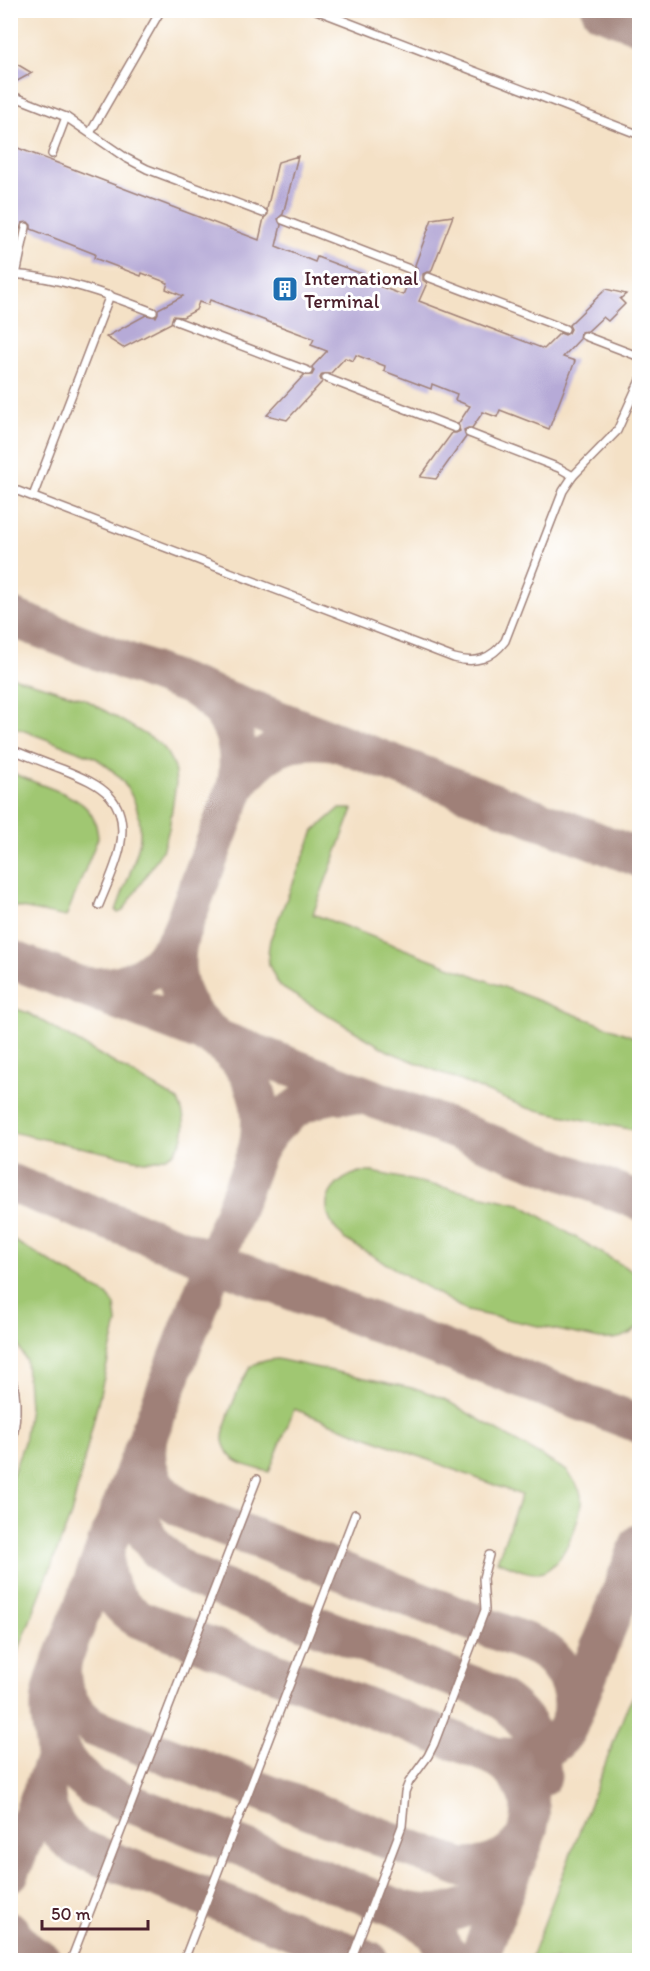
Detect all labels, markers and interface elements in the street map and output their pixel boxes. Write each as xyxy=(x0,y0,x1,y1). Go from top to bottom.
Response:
place label: International Terminal xyxy=(304,266,419,313)
building icon: International Terminal xyxy=(270,274,300,304)
scale bar xyxy=(42,1893,148,1931)
text: 50 m xyxy=(51,1903,91,1925)

